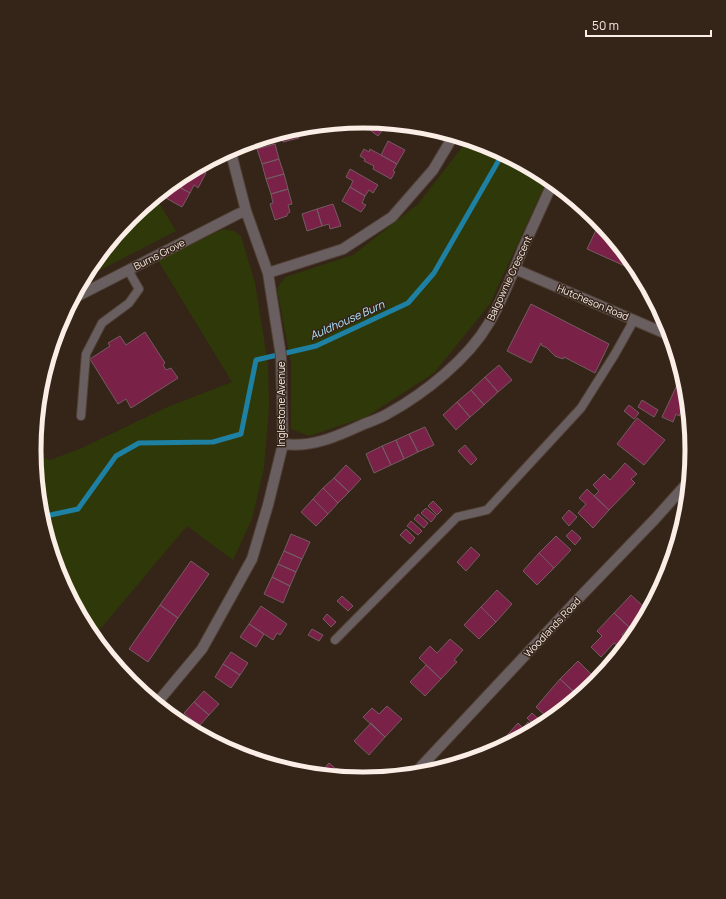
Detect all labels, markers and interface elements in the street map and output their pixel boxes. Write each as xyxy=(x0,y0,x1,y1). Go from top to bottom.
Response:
scale bar xyxy=(586,12,711,38)
text: 50 m xyxy=(592,17,619,34)
street label: Balgownie Crescent xyxy=(483,233,535,323)
street label: Burns Grove xyxy=(131,235,187,273)
street label: Hutcheson Road xyxy=(555,281,631,323)
water label: Auldhouse Burn xyxy=(307,296,387,343)
street label: Inglestone Avenue xyxy=(274,361,288,447)
street label: Woodlands Road xyxy=(521,594,583,660)

